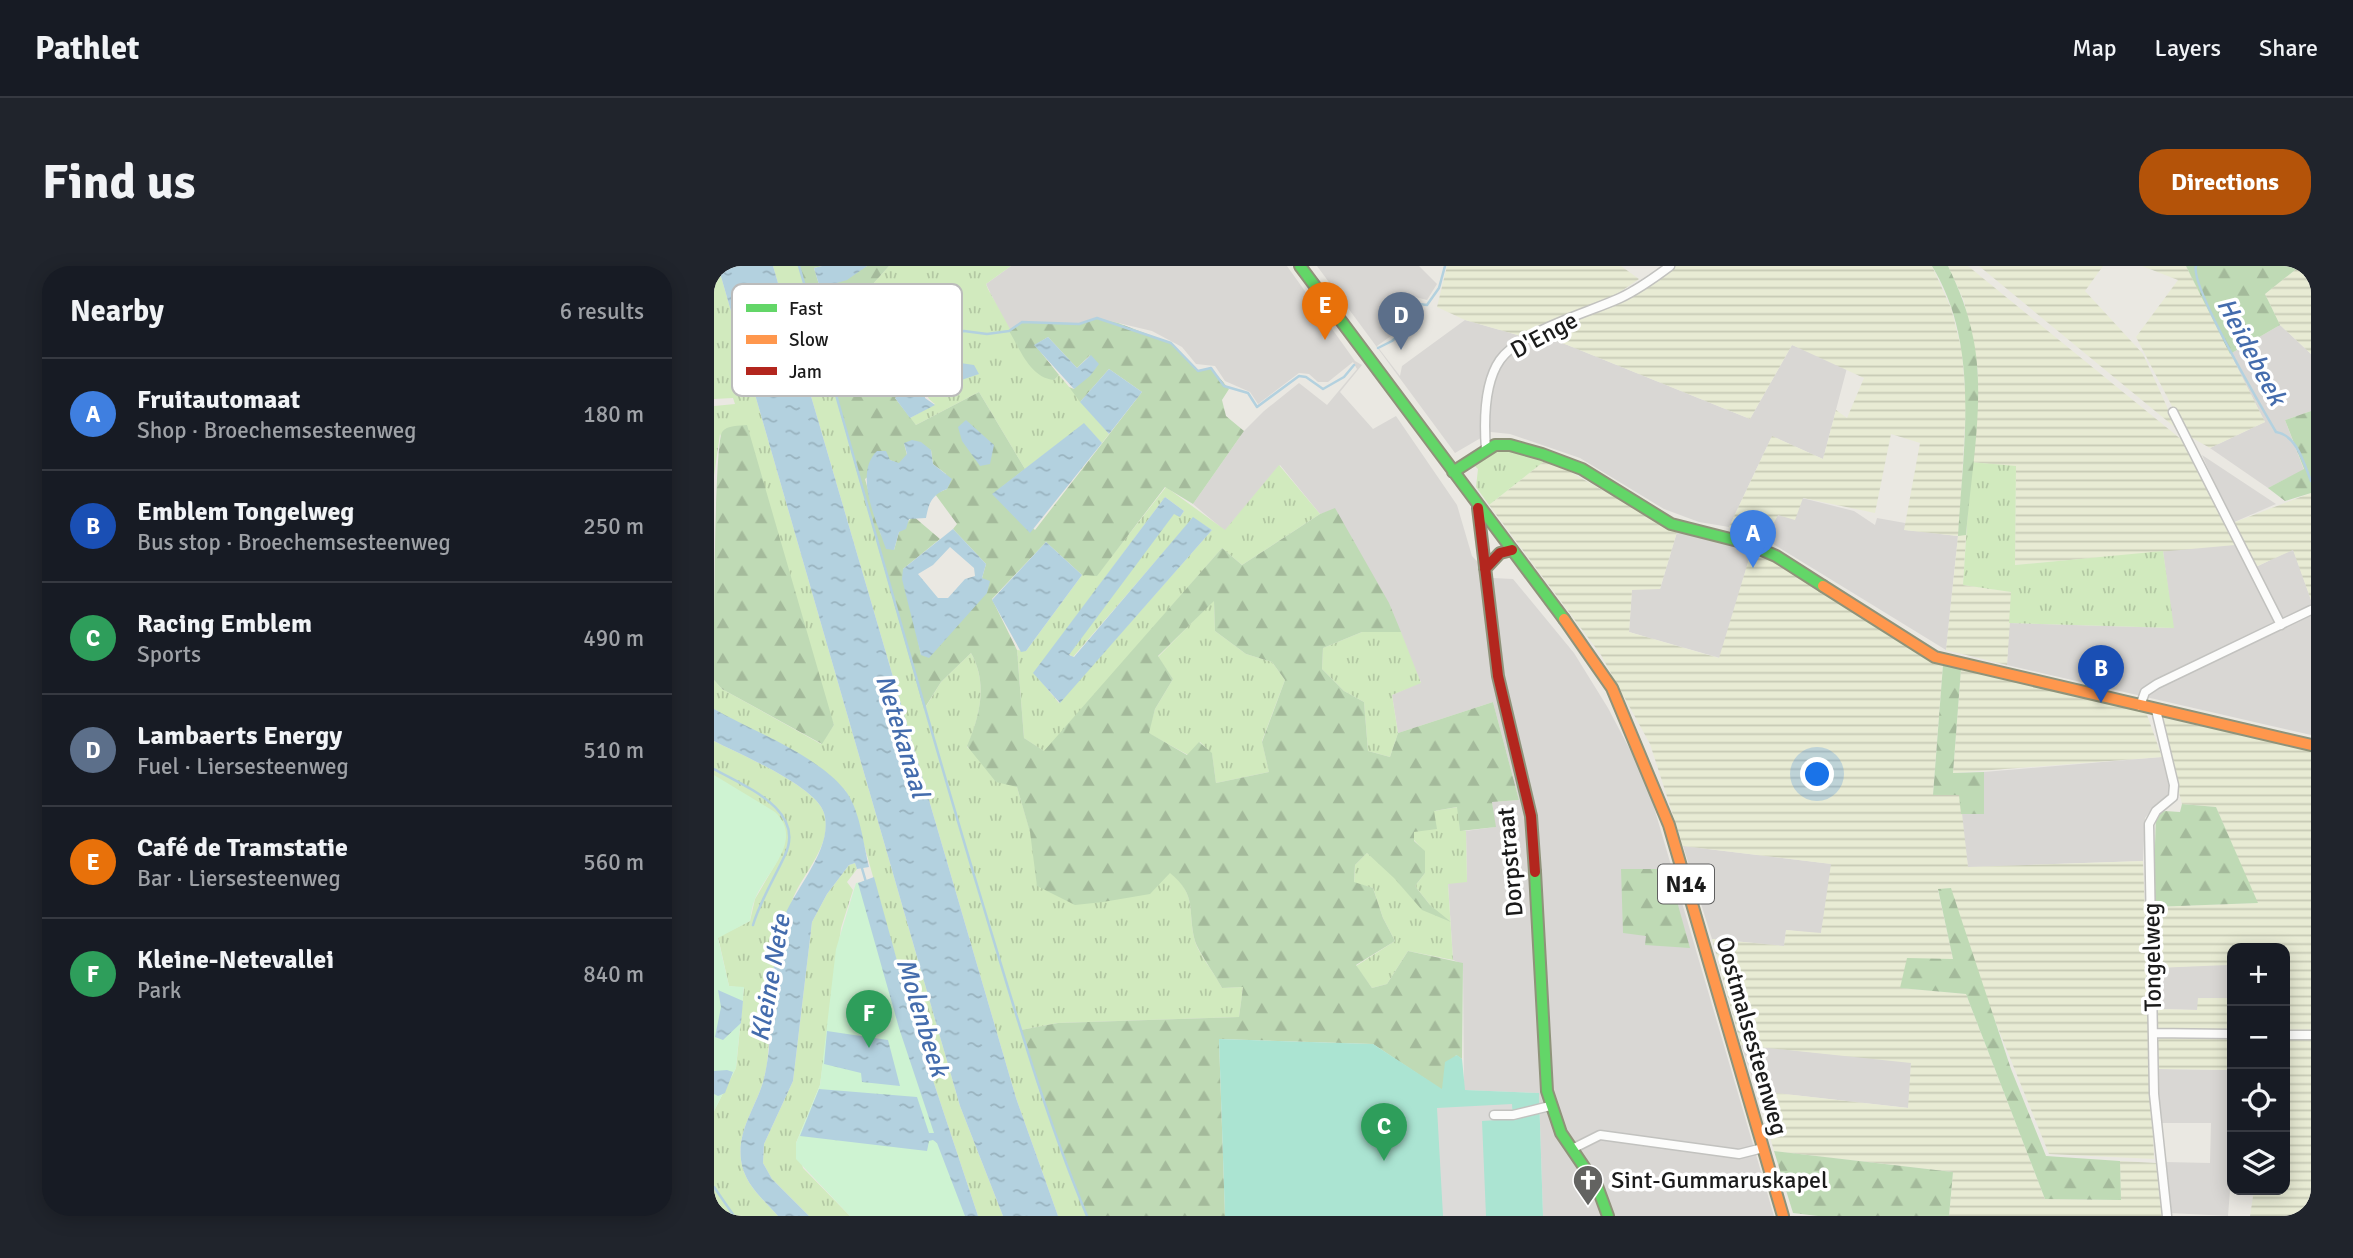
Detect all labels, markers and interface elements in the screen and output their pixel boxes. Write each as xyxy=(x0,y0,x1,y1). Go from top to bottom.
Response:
text: Pathlet xyxy=(35,28,139,69)
text: Map xyxy=(2072,33,2117,63)
text: Layers xyxy=(2155,33,2221,63)
text: Share xyxy=(2259,33,2318,63)
button: Directions xyxy=(2139,149,2311,215)
text: Find us xyxy=(42,152,195,212)
pin: E xyxy=(1302,282,1348,340)
legend xyxy=(732,284,962,396)
pin: D xyxy=(1378,292,1424,350)
water label: Heidebeek xyxy=(2209,292,2294,412)
text: Nearby xyxy=(70,293,164,330)
text: 6 results xyxy=(560,297,644,326)
text: Fast xyxy=(789,297,823,321)
street label: D'Enge xyxy=(1505,305,1583,365)
text: Slow xyxy=(789,328,829,352)
text: Jam xyxy=(789,360,822,384)
text: Fruitautomaat xyxy=(137,384,300,416)
text: A xyxy=(86,400,100,429)
text: 180 m xyxy=(583,400,644,429)
text: Shop · Broechemsesteenweg xyxy=(137,416,417,445)
text: Emblem Tongelweg xyxy=(137,496,354,528)
pin: A xyxy=(1730,510,1776,568)
text: B xyxy=(86,512,100,541)
text: 250 m xyxy=(583,512,644,541)
text: Bus stop · Broechemsesteenweg xyxy=(137,528,451,557)
text: Racing Emblem xyxy=(137,608,312,640)
text: C xyxy=(86,624,100,653)
text: 490 m xyxy=(583,624,644,653)
text: Sports xyxy=(137,640,201,669)
pin: B xyxy=(2078,645,2124,703)
water label: Netekanaal xyxy=(868,671,937,804)
text: Lambaerts Energy xyxy=(137,720,342,752)
text: D xyxy=(85,736,101,765)
text: 510 m xyxy=(583,736,644,765)
text: Fuel · Liersesteenweg xyxy=(137,752,349,781)
your location xyxy=(1800,757,1834,791)
street label: Dorpstraat xyxy=(1490,806,1530,918)
text: Café de Tramstatie xyxy=(137,832,348,864)
text: E xyxy=(86,848,100,877)
text: 560 m xyxy=(583,848,644,877)
text: Bar · Liersesteenweg xyxy=(137,864,341,893)
road number: N14 xyxy=(1658,864,1714,904)
street label: Tongelweg xyxy=(2136,902,2168,1012)
water label: Kleine Nete xyxy=(744,910,798,1044)
street label: Oostmalsesteenweg xyxy=(1709,933,1795,1139)
map controls xyxy=(2227,943,2290,1195)
button: + xyxy=(2227,943,2290,1006)
text: Kleine-Netevallei xyxy=(137,944,334,976)
water label: Molenbeek xyxy=(889,954,956,1082)
text: F xyxy=(87,960,99,989)
text: 840 m xyxy=(583,960,644,989)
text: Park xyxy=(137,976,181,1005)
pin: F xyxy=(846,990,892,1048)
button: − xyxy=(2227,1006,2290,1069)
button: locate xyxy=(2227,1069,2290,1132)
pin: C xyxy=(1361,1103,1407,1161)
button: layers xyxy=(2227,1132,2290,1195)
church icon: Sint-Gummaruskapel xyxy=(1571,1163,1605,1207)
place label: Sint-Gummaruskapel xyxy=(1611,1165,1828,1195)

